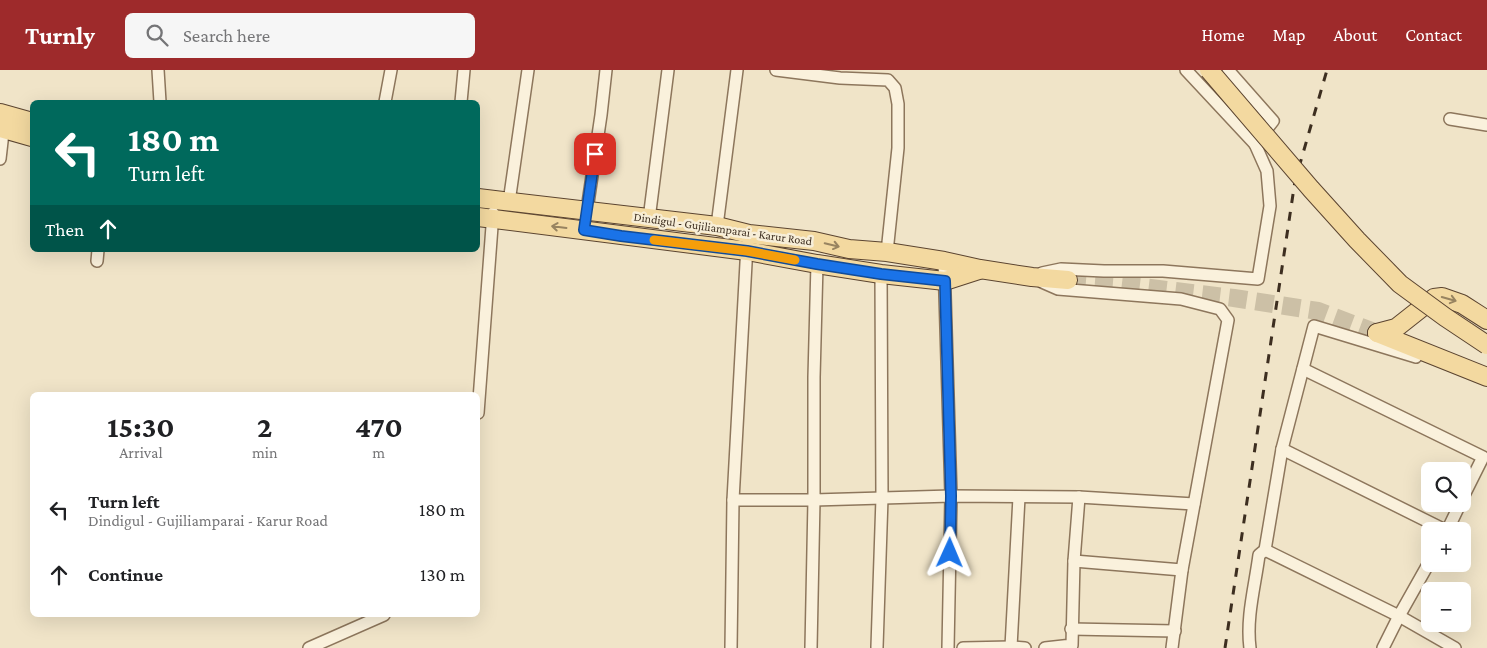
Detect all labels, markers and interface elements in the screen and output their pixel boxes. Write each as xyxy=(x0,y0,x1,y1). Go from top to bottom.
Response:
search box xyxy=(125,13,475,58)
icon: search xyxy=(143,21,171,49)
text: Turnly xyxy=(25,22,95,49)
text: Search here xyxy=(183,25,270,46)
text: Home xyxy=(1202,25,1245,45)
text: Map xyxy=(1273,25,1305,45)
text: About xyxy=(1333,25,1377,45)
text: Contact xyxy=(1405,25,1462,45)
icon: left xyxy=(45,120,110,185)
text: 180 m xyxy=(128,120,219,159)
pin xyxy=(574,133,616,175)
icon: arrive xyxy=(581,140,609,168)
text: Turn left xyxy=(128,161,205,186)
street label: Dindigul - Gujiliamparai - Karur Road xyxy=(633,210,814,249)
icon: ahead xyxy=(94,215,122,243)
text: Then xyxy=(45,219,84,240)
one-way arrow xyxy=(552,221,568,231)
one-way arrow xyxy=(823,241,839,250)
one-way arrow xyxy=(1441,295,1457,305)
text: 15:30 xyxy=(107,410,175,443)
text: 2 xyxy=(257,410,272,443)
text: 470 xyxy=(355,410,403,443)
text: Arrival xyxy=(119,444,163,461)
text: min xyxy=(252,444,278,461)
text: m xyxy=(372,444,385,461)
map controls xyxy=(1421,462,1471,632)
button: search xyxy=(1421,462,1471,512)
text: Turn left xyxy=(88,491,160,512)
icon: left xyxy=(45,496,73,524)
text: 180 m xyxy=(419,499,465,520)
text: Dindigul - Gujiliamparai - Karur Road xyxy=(88,512,328,529)
button: + xyxy=(1421,522,1471,572)
position arrow xyxy=(923,526,975,578)
icon: ahead xyxy=(45,561,73,589)
text: Continue xyxy=(88,564,163,585)
text: 130 m xyxy=(420,564,465,585)
button: − xyxy=(1421,582,1471,632)

